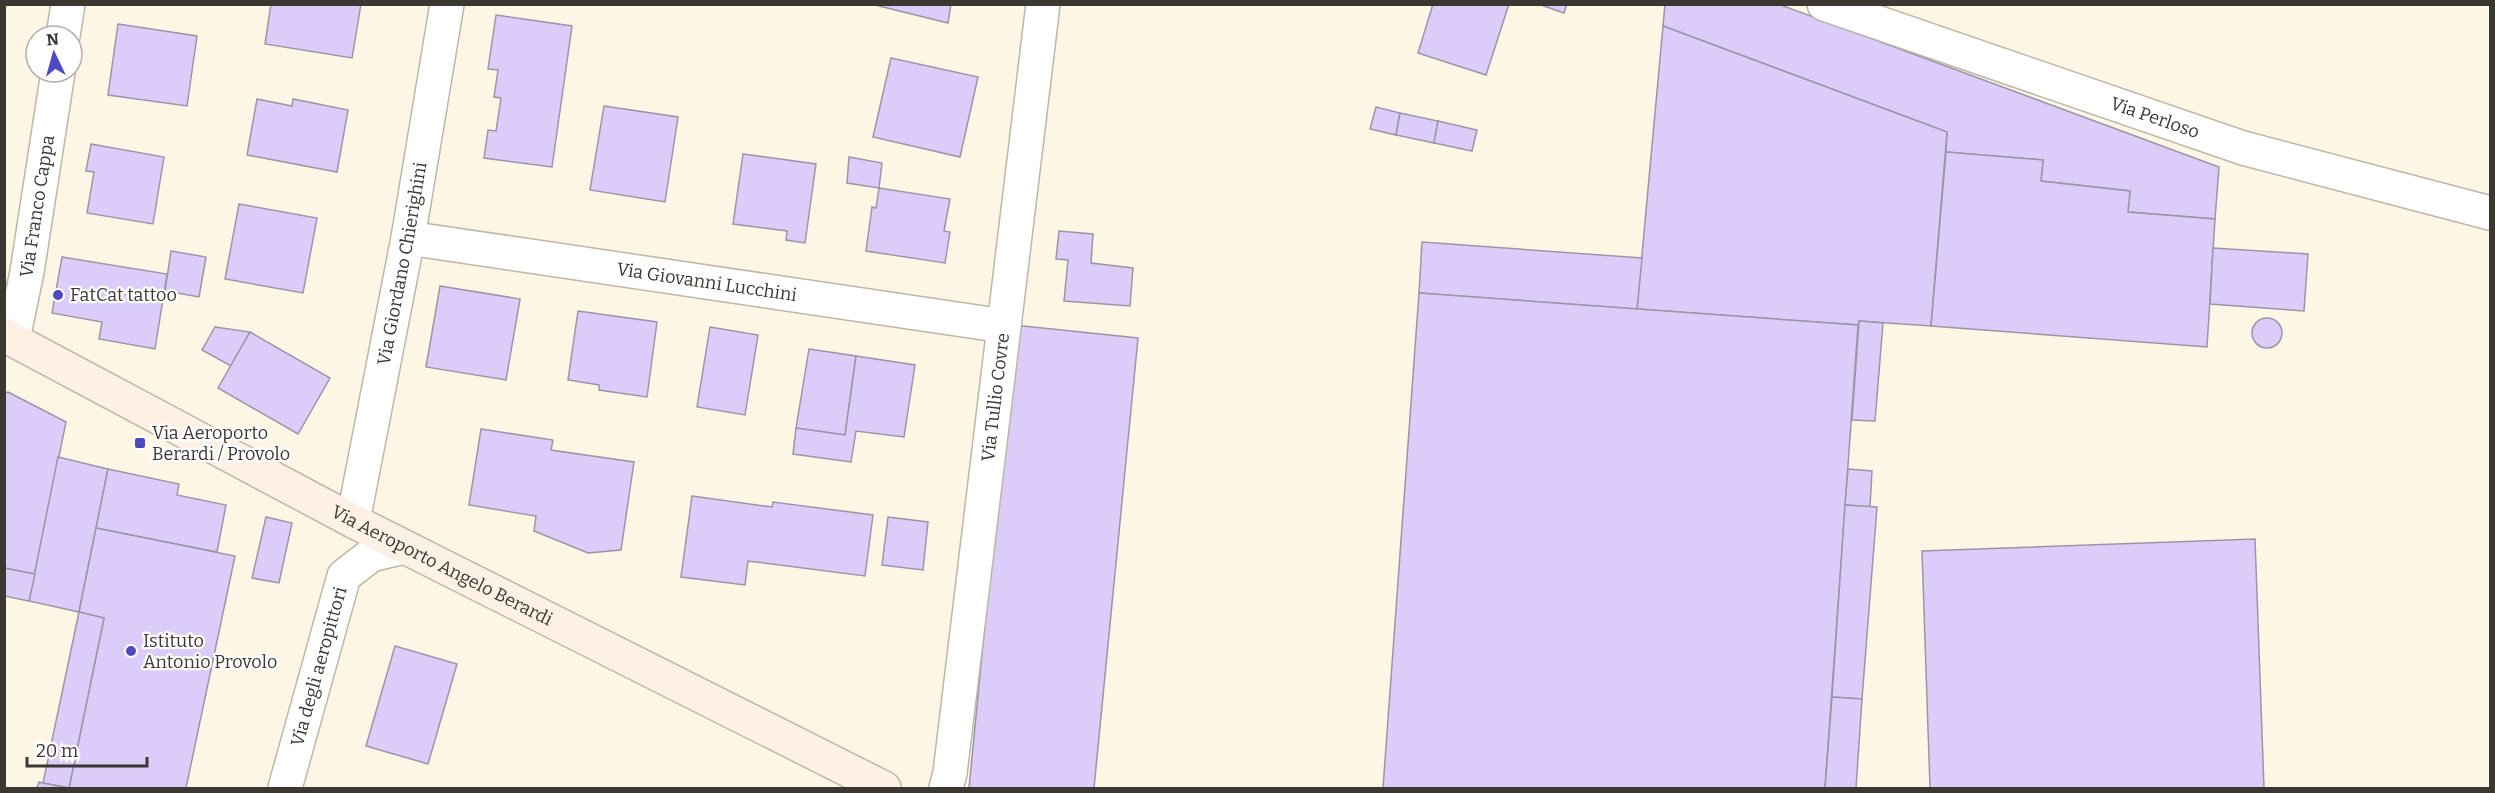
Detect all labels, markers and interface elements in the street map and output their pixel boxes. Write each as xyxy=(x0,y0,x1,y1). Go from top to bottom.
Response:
north arrow xyxy=(24,24,84,84)
text: N xyxy=(46,30,60,50)
street label: Via Perloso xyxy=(2108,92,2202,143)
street label: Via Franco Cappa xyxy=(15,133,59,279)
street label: Via Giordano Chierighini xyxy=(373,160,431,367)
street label: Via Giovanni Lucchini xyxy=(615,258,798,306)
place label: FatCat tattoo xyxy=(70,284,177,306)
marker: FatCat tattoo xyxy=(51,288,65,302)
street label: Via Tullio Covre xyxy=(977,332,1014,463)
place label: Via Aeroporto Berardi / Provolo xyxy=(152,422,290,465)
marker: Via Aeroporto Berardi / Provolo xyxy=(133,436,147,450)
street label: Via Aeroporto Angelo Berardi xyxy=(328,501,556,630)
street label: Via degli aeropittori xyxy=(286,584,351,749)
place label: Istituto Antonio Provolo xyxy=(143,630,277,673)
marker: Istituto Antonio Provolo xyxy=(124,644,138,658)
scale bar xyxy=(27,730,147,768)
text: 20 m xyxy=(36,740,78,762)

